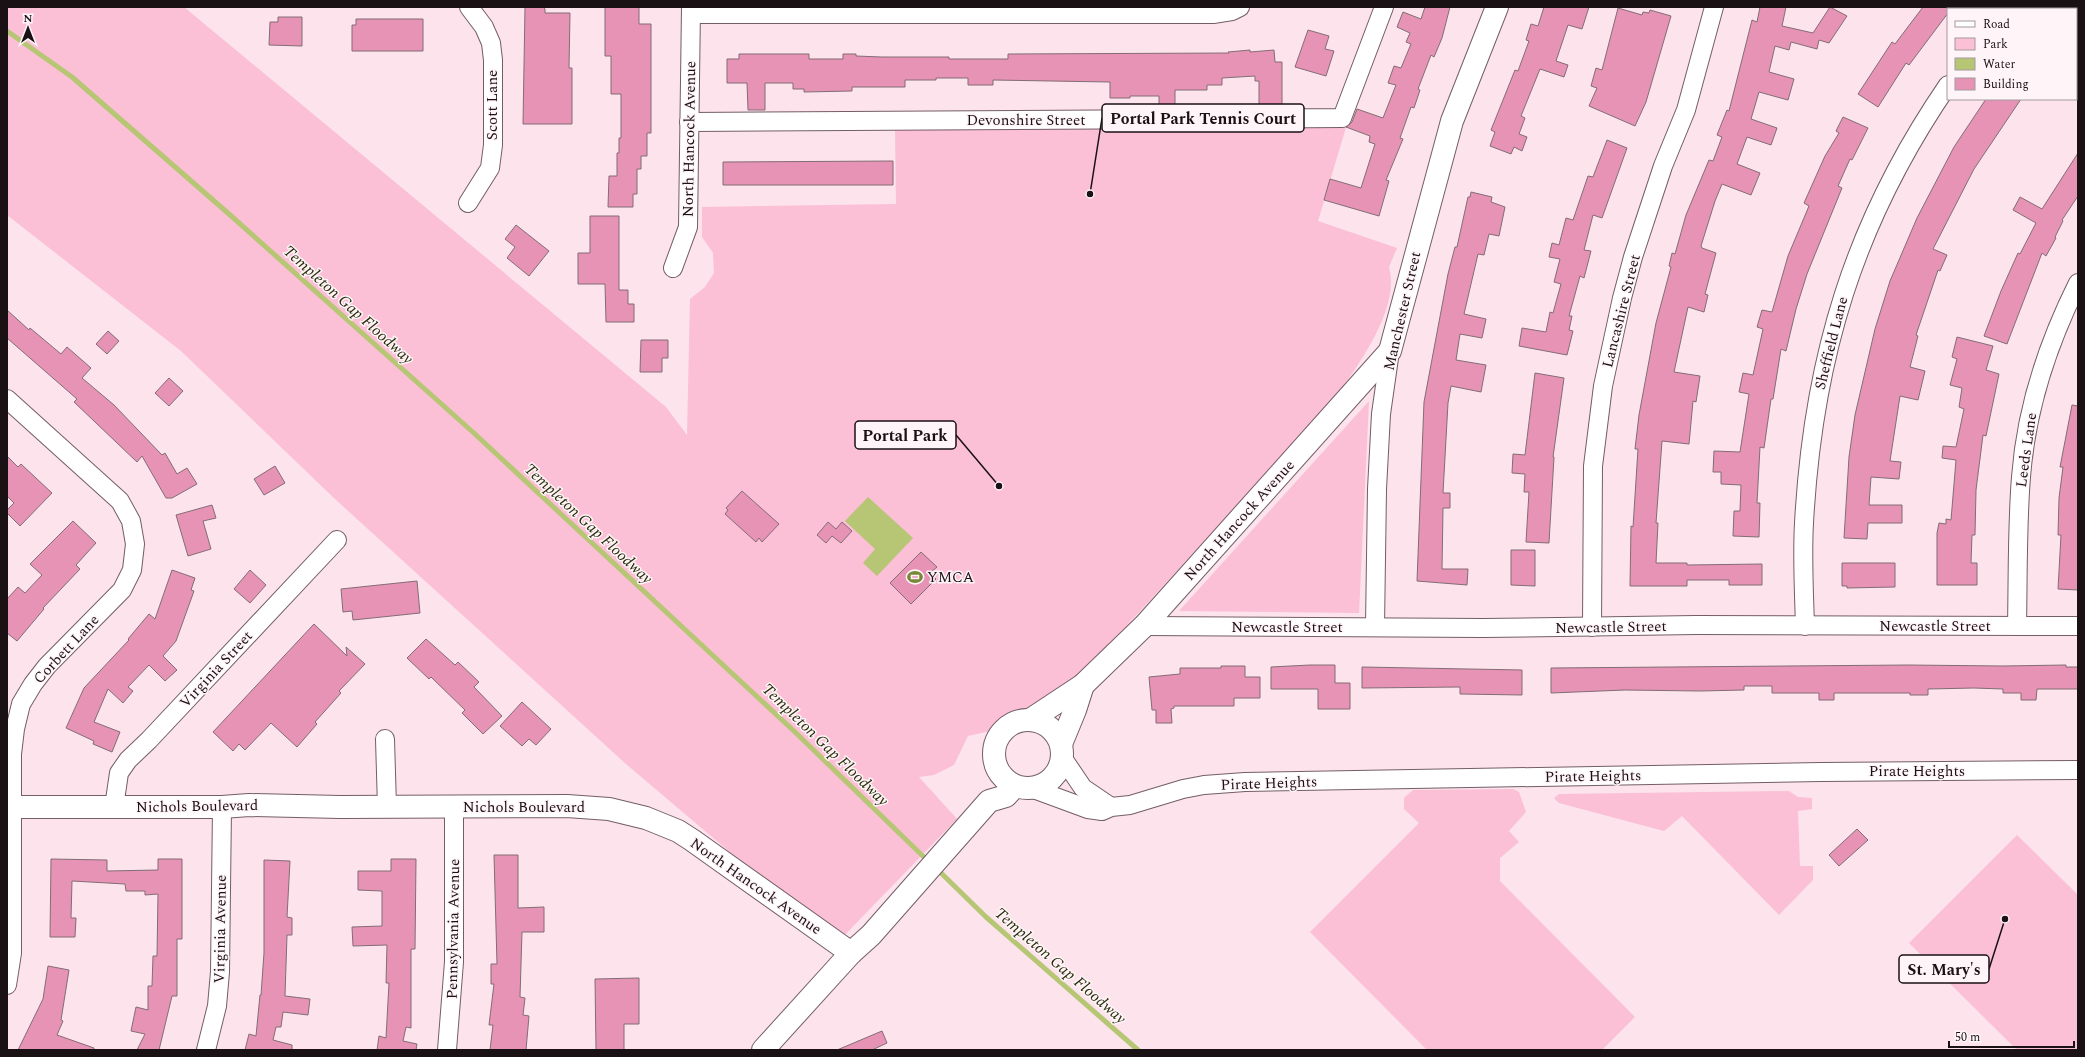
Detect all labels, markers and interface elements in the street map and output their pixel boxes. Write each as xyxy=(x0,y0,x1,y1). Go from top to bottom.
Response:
north arrow xyxy=(8,8,48,48)
legend xyxy=(1947,8,2077,100)
text: N xyxy=(24,10,33,27)
text: Road xyxy=(1983,15,2010,34)
text: Park xyxy=(1983,35,2008,54)
text: Water xyxy=(1983,55,2015,74)
street label: North Hancock Avenue xyxy=(677,61,702,217)
street label: Scott Lane xyxy=(481,70,504,140)
text: Building xyxy=(1983,75,2029,94)
callout: Portal Park Tennis Court xyxy=(1102,104,1304,132)
text: Portal Park Tennis Court xyxy=(1110,107,1296,131)
street label: Devonshire Street xyxy=(966,109,1086,132)
water label: Templeton Gap Floodway xyxy=(278,240,419,370)
street label: Manchester Street xyxy=(1378,249,1427,373)
street label: Lancashire Street xyxy=(1596,252,1647,370)
street label: Sheffield Lane xyxy=(1809,294,1854,392)
street label: Leeds Lane xyxy=(2010,411,2043,489)
callout: Portal Park xyxy=(855,421,956,449)
text: Portal Park xyxy=(862,424,948,448)
street label: North Hancock Avenue xyxy=(1179,455,1300,586)
water label: Templeton Gap Floodway xyxy=(519,458,658,590)
place label: YMCA xyxy=(927,566,974,589)
sports icon: YMCA xyxy=(906,568,924,586)
street label: Corbett Lane xyxy=(28,609,105,689)
street label: Newcastle Street xyxy=(1555,615,1667,640)
street label: Newcastle Street xyxy=(1879,615,1991,638)
street label: Newcastle Street xyxy=(1231,616,1343,639)
street label: Virginia Street xyxy=(174,626,258,713)
water label: Templeton Gap Floodway xyxy=(757,678,894,812)
street label: Pirate Heights xyxy=(1869,760,1965,783)
street label: Pirate Heights xyxy=(1544,764,1642,789)
street label: Pirate Heights xyxy=(1220,770,1318,797)
street label: Nichols Boulevard xyxy=(136,794,258,819)
street label: Nichols Boulevard xyxy=(463,796,585,819)
street label: North Hancock Avenue xyxy=(685,832,826,941)
street label: Pennsylvania Avenue xyxy=(441,859,466,999)
street label: Virginia Avenue xyxy=(208,875,233,983)
water label: Templeton Gap Floodway xyxy=(989,902,1132,1030)
callout: St. Mary's xyxy=(1899,955,1989,983)
text: St. Mary's xyxy=(1907,958,1981,982)
scale bar xyxy=(1949,1023,2074,1049)
text: 50 m xyxy=(1955,1028,1980,1047)

